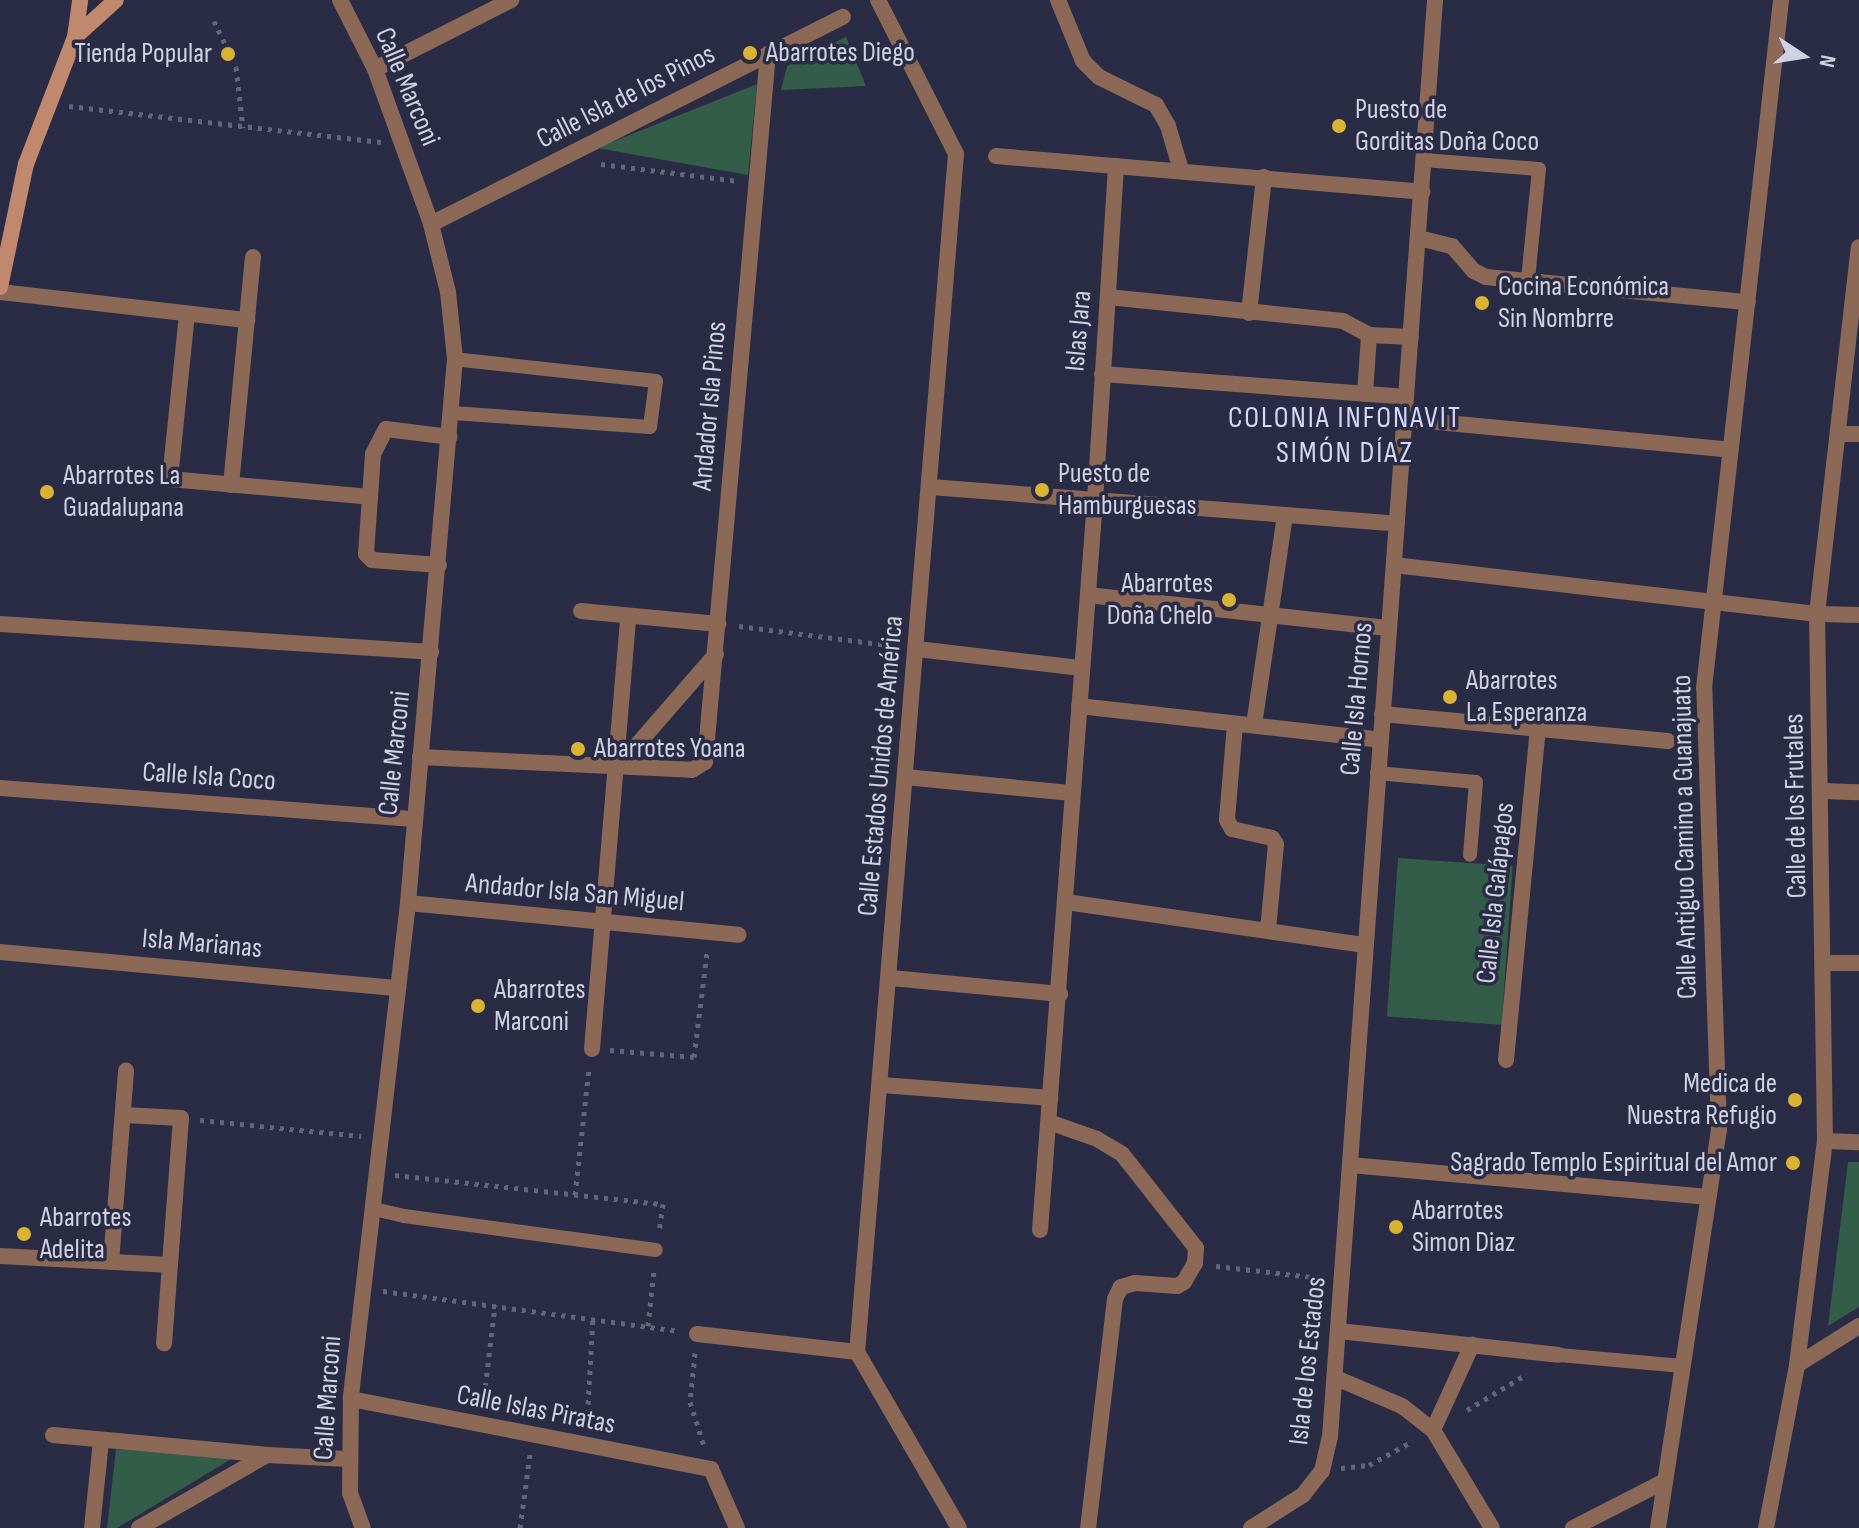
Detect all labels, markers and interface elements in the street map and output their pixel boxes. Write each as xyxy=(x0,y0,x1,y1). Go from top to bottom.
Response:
north arrow xyxy=(1763,16,1843,96)
street label: Calle Marconi xyxy=(367,23,447,151)
place label: Abarrotes Diego xyxy=(766,36,915,70)
place label: Tienda Popular xyxy=(75,37,212,71)
street label: Calle Isla de los Pinos xyxy=(531,38,721,156)
marker: Abarrotes Diego xyxy=(741,44,759,62)
marker: Tienda Popular xyxy=(219,45,237,63)
text: N xyxy=(1813,53,1841,70)
place label: Puesto de Gorditas Doña Coco xyxy=(1355,93,1539,159)
marker: Puesto de Gorditas Doña Coco xyxy=(1330,117,1348,135)
place label: Cocina Económica Sin Nombrre xyxy=(1498,270,1669,336)
street label: Islas Jara xyxy=(1059,289,1099,373)
marker: Cocina Económica Sin Nombrre xyxy=(1473,294,1491,312)
street label: Andador Isla Pinos xyxy=(686,320,734,492)
district label: COLONIA INFONAVIT SIMÓN DÍAZ xyxy=(1228,400,1462,470)
place label: Puesto de Hamburguesas xyxy=(1058,457,1196,523)
place label: Abarrotes La Guadalupana xyxy=(63,459,184,525)
marker: Puesto de Hamburguesas xyxy=(1033,481,1051,499)
marker: Abarrotes La Guadalupana xyxy=(38,483,56,501)
place label: Abarrotes Doña Chelo xyxy=(1107,567,1213,633)
marker: Abarrotes Doña Chelo xyxy=(1220,591,1238,609)
street label: Calle Estados Unidos de América xyxy=(851,614,911,918)
street label: Calle Isla Hornos xyxy=(1334,621,1380,777)
place label: Abarrotes La Esperanza xyxy=(1466,664,1587,730)
street label: Calle Antiguo Camino a Guanajuato xyxy=(1665,674,1705,1000)
marker: Abarrotes La Esperanza xyxy=(1441,688,1459,706)
street label: Calle Marconi xyxy=(372,689,418,817)
street label: Calle de los Frutales xyxy=(1778,713,1814,899)
place label: Abarrotes Yoana xyxy=(594,732,745,766)
marker: Abarrotes Yoana xyxy=(569,740,587,758)
street label: Calle Isla Coco xyxy=(141,756,277,798)
street label: Calle Isla Galápagos xyxy=(1470,801,1522,985)
street label: Andador Isla San Miguel xyxy=(464,867,686,919)
street label: Isla Marianas xyxy=(141,922,263,966)
place label: Abarrotes Marconi xyxy=(494,973,586,1039)
marker: Abarrotes Marconi xyxy=(469,997,487,1015)
place label: Medica de Nuestra Refugio xyxy=(1627,1067,1777,1133)
marker: Medica de Nuestra Refugio xyxy=(1784,1089,1806,1111)
place label: Sagrado Templo Espiritual del Amor xyxy=(1450,1146,1777,1180)
marker: Sagrado Templo Espiritual del Amor xyxy=(1784,1154,1802,1172)
place label: Abarrotes Simon Diaz xyxy=(1412,1194,1515,1260)
place label: Abarrotes Adelita xyxy=(40,1201,132,1267)
marker: Abarrotes Simon Diaz xyxy=(1387,1218,1405,1236)
marker: Abarrotes Adelita xyxy=(15,1225,33,1243)
street label: Isla de los Estados xyxy=(1282,1275,1334,1447)
street label: Calle Marconi xyxy=(307,1335,349,1461)
street label: Calle Islas Piratas xyxy=(454,1378,618,1442)

